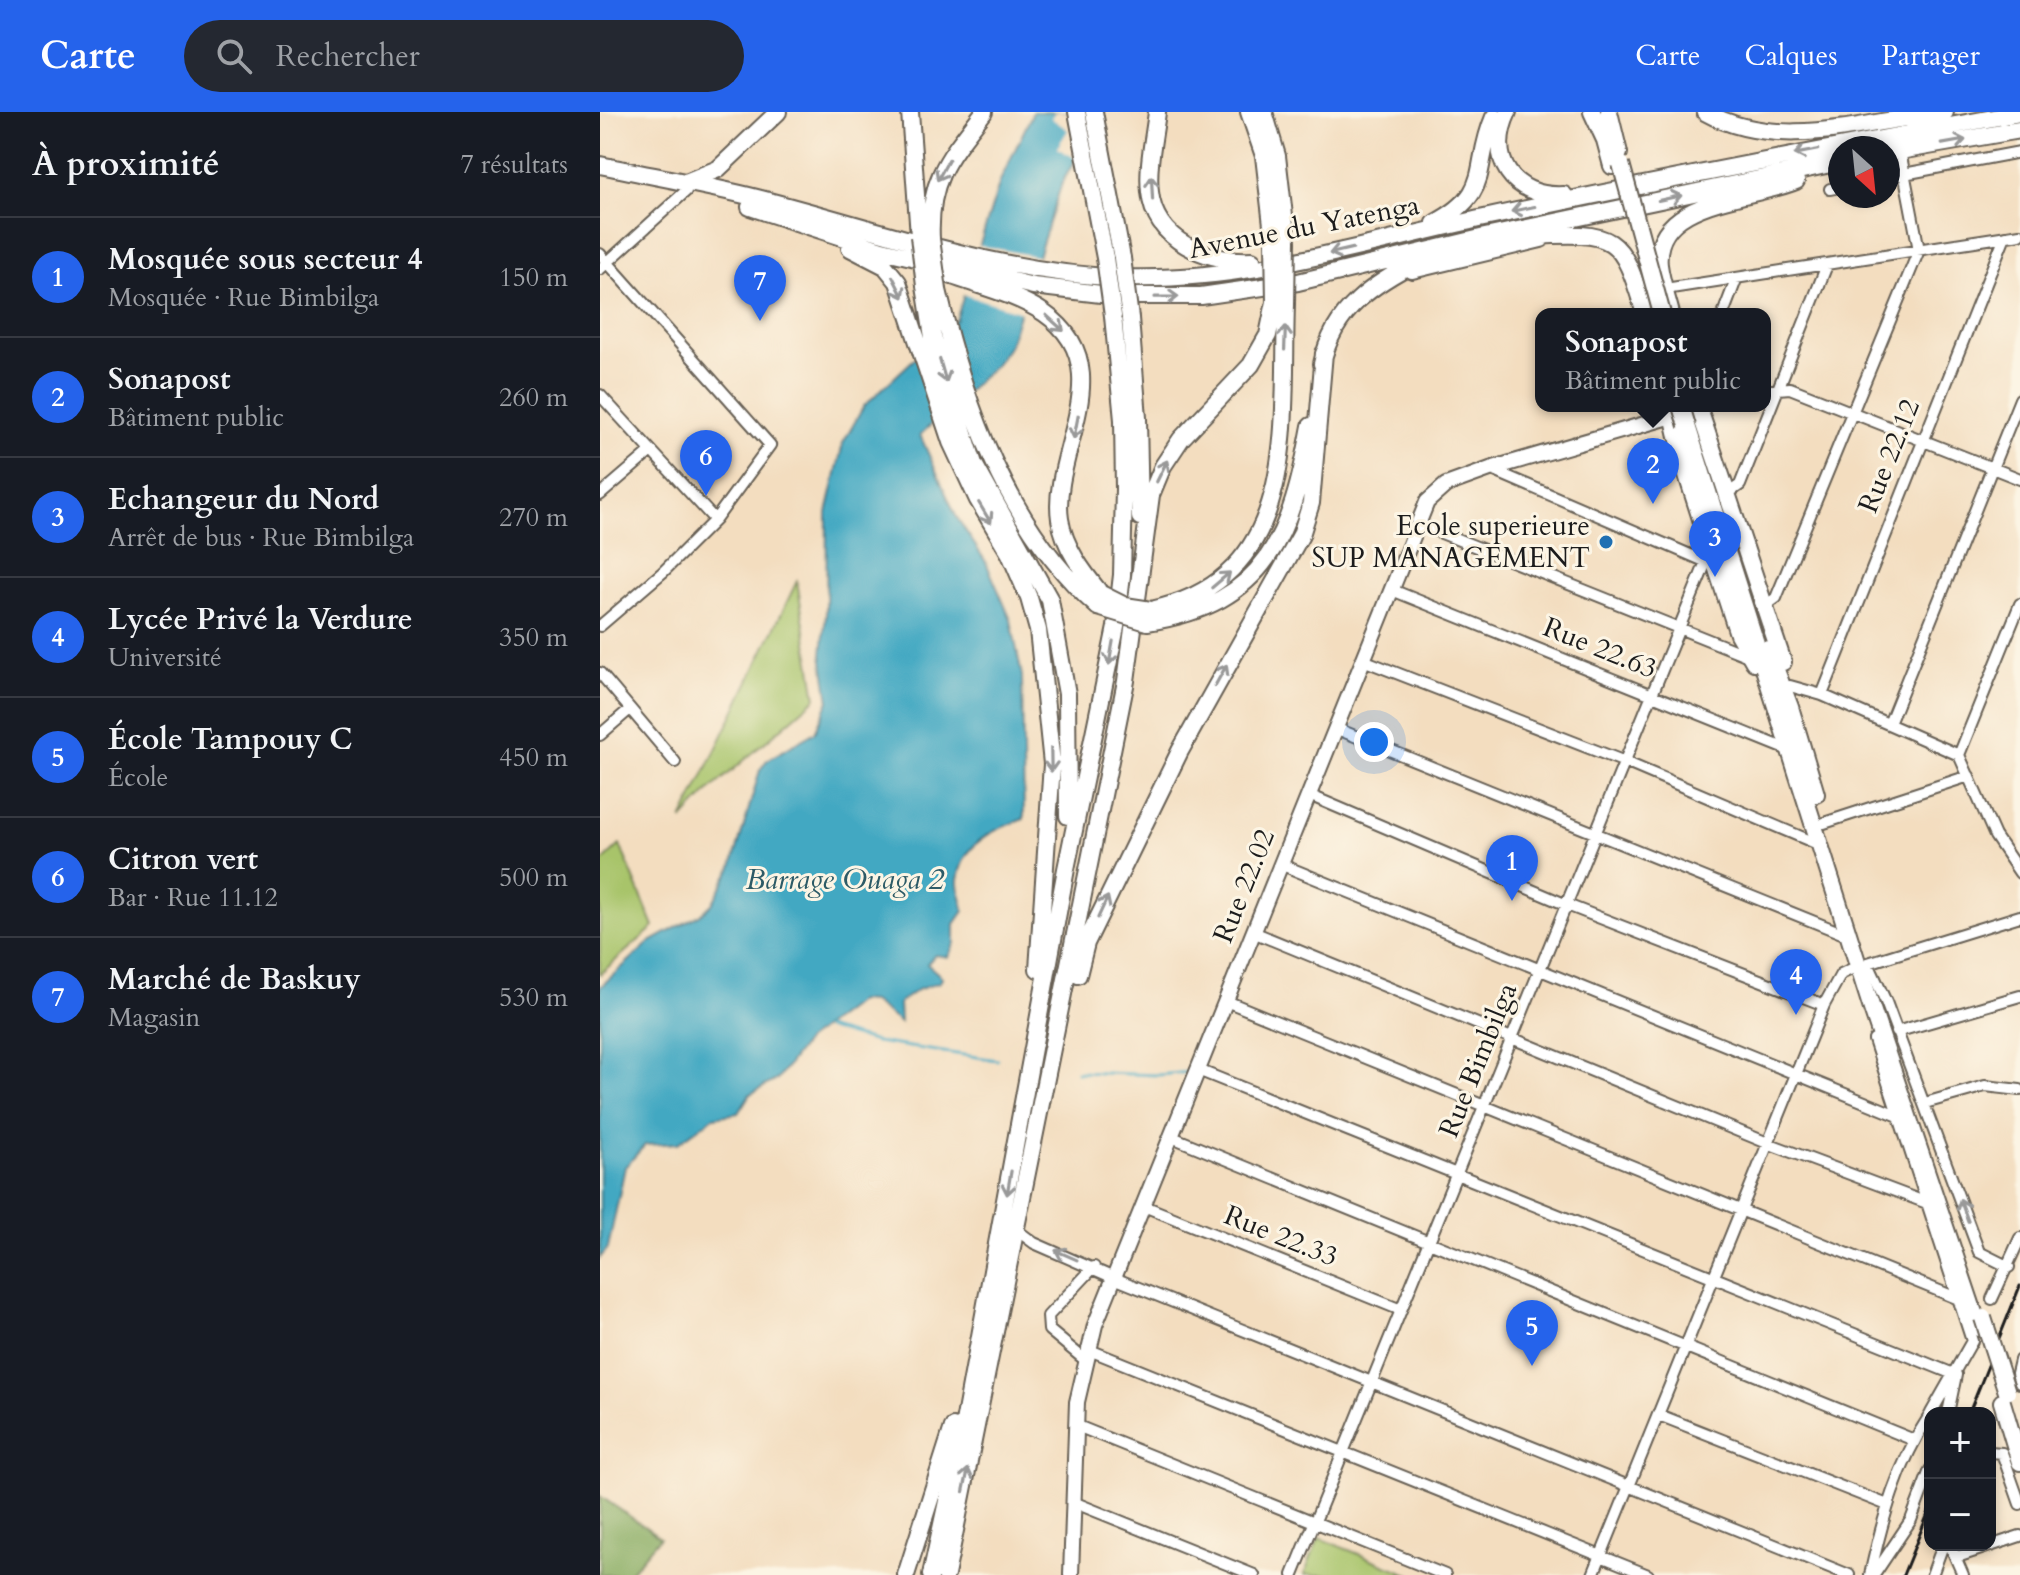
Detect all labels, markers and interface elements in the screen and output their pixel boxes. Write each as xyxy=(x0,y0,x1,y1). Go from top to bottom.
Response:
search box xyxy=(184,20,744,92)
text: Carte xyxy=(40,30,136,82)
icon: search xyxy=(212,34,256,78)
text: Rechercher xyxy=(276,36,420,77)
text: Carte xyxy=(1635,37,1700,75)
text: Calques xyxy=(1744,37,1838,75)
text: Partager xyxy=(1882,37,1980,75)
one-way arrow xyxy=(1941,133,1966,148)
north arrow xyxy=(1828,136,1900,208)
text: À proximité xyxy=(32,141,219,187)
one-way arrow xyxy=(1793,146,1819,161)
text: 7 résultats xyxy=(460,147,568,182)
one-way arrow xyxy=(934,158,950,181)
one-way arrow xyxy=(1144,175,1159,202)
street label: Avenue du Yatenga xyxy=(1185,186,1423,268)
one-way arrow xyxy=(1657,190,1683,205)
one-way arrow xyxy=(1511,203,1537,218)
text: Mosquée sous secteur 4 xyxy=(108,239,423,280)
one-way arrow xyxy=(1329,244,1354,259)
pin: 7 xyxy=(734,255,786,321)
text: 1 xyxy=(51,260,65,295)
text: 150 m xyxy=(499,260,568,295)
one-way arrow xyxy=(891,275,907,298)
text: Mosquée · Rue Bimbilga xyxy=(108,280,379,315)
one-way arrow xyxy=(1153,289,1180,305)
popup xyxy=(1535,308,1771,412)
one-way arrow xyxy=(1045,314,1065,332)
text: Sonapost xyxy=(1565,322,1688,363)
one-way arrow xyxy=(1277,325,1292,352)
one-way arrow xyxy=(936,358,951,384)
text: Sonapost xyxy=(108,359,231,400)
text: Bâtiment public xyxy=(1565,363,1741,398)
text: 2 xyxy=(51,380,65,415)
text: 260 m xyxy=(499,380,568,415)
street label: Rue 22.12 xyxy=(1849,393,1929,519)
text: Bâtiment public xyxy=(108,400,284,435)
one-way arrow xyxy=(1068,414,1083,440)
pin: 6 xyxy=(680,430,732,496)
pin: 2 xyxy=(1627,438,1679,504)
one-way arrow xyxy=(1155,460,1170,484)
text: Echangeur du Nord xyxy=(108,479,379,520)
text: 3 xyxy=(51,500,65,535)
text: 270 m xyxy=(499,500,568,535)
one-way arrow xyxy=(977,501,993,524)
place label: Ecole superieure SUP MANAGEMENT xyxy=(1311,507,1590,577)
pin: 3 xyxy=(1689,511,1741,577)
text: Arrêt de bus · Rue Bimbilga xyxy=(108,520,414,555)
marker: Ecole superieure SUP MANAGEMENT xyxy=(1597,533,1615,551)
one-way arrow xyxy=(1210,571,1231,589)
text: Lycée Privé la Verdure xyxy=(108,599,413,640)
street label: Rue 22.63 xyxy=(1537,608,1663,688)
text: 4 xyxy=(51,620,65,655)
text: 350 m xyxy=(499,620,568,655)
one-way arrow xyxy=(1103,639,1118,665)
text: Université xyxy=(108,640,222,675)
one-way arrow xyxy=(1213,664,1229,687)
text: École Tampouy C xyxy=(108,719,353,760)
your location xyxy=(1354,722,1394,762)
text: 5 xyxy=(51,740,65,775)
text: 450 m xyxy=(499,740,568,775)
one-way arrow xyxy=(1043,746,1059,773)
text: École xyxy=(108,760,168,795)
street label: Rue 22.02 xyxy=(1204,823,1284,949)
pin: 1 xyxy=(1486,835,1538,901)
text: Citron vert xyxy=(108,839,258,880)
water label: Barrage Ouaga 2 xyxy=(746,859,945,900)
text: 6 xyxy=(51,860,65,895)
text: 500 m xyxy=(499,860,568,895)
text: Bar · Rue 11.12 xyxy=(108,880,278,915)
one-way arrow xyxy=(1096,895,1111,919)
pin: 4 xyxy=(1770,949,1822,1015)
text: Marché de Baskuy xyxy=(108,959,361,1000)
street label: Rue Bimbilga xyxy=(1430,977,1526,1143)
text: 7 xyxy=(51,980,65,1015)
text: 530 m xyxy=(499,980,568,1015)
text: Magasin xyxy=(108,1000,200,1035)
one-way arrow xyxy=(1001,1170,1016,1195)
street label: Rue 22.33 xyxy=(1218,1196,1344,1276)
one-way arrow xyxy=(1955,1198,1970,1223)
one-way arrow xyxy=(1054,1246,1078,1261)
pin: 5 xyxy=(1506,1300,1558,1366)
map controls xyxy=(1924,1407,1996,1551)
button: + xyxy=(1924,1407,1996,1479)
one-way arrow xyxy=(959,1467,974,1493)
button: − xyxy=(1924,1479,1996,1551)

